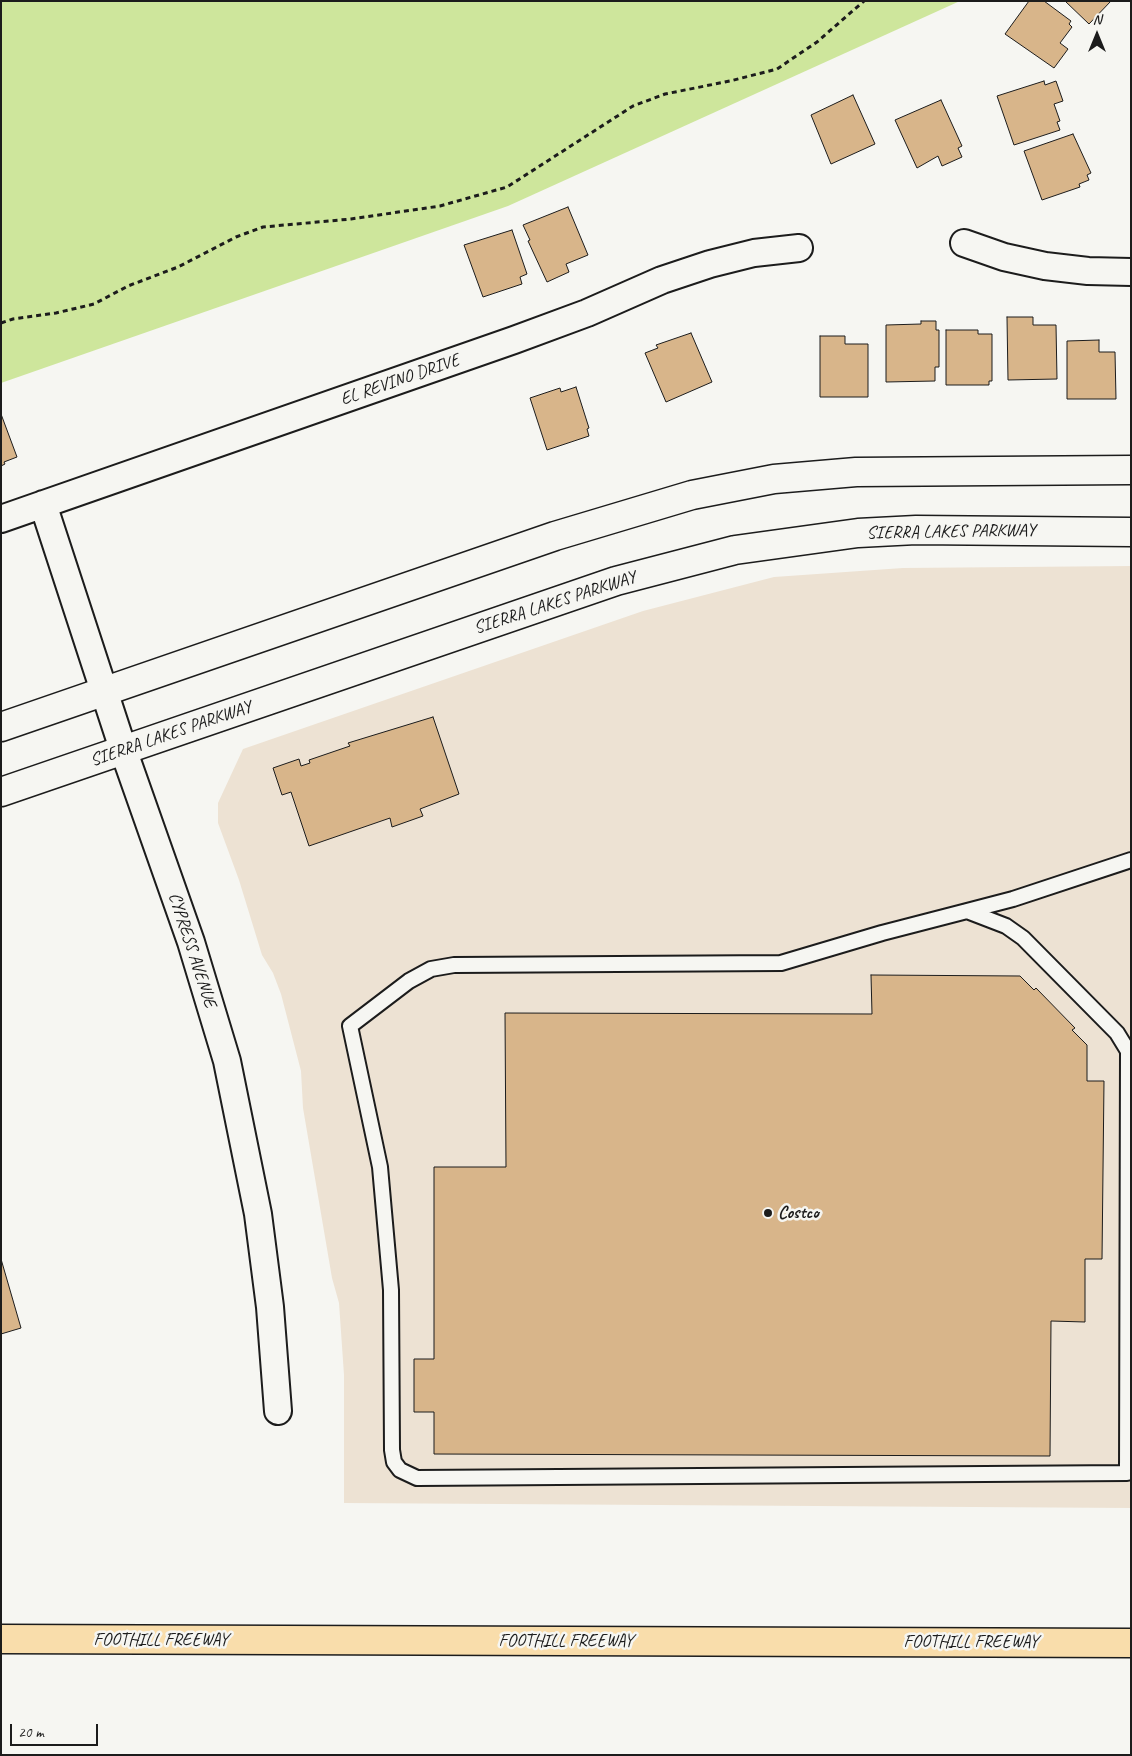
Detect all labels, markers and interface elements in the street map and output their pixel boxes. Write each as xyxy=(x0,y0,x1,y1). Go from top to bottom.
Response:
north arrow xyxy=(1072,10,1122,60)
text: N xyxy=(1093,11,1101,28)
street label: EL REVINO DRIVE xyxy=(338,350,462,410)
street label: SIERRA LAKES PARKWAY xyxy=(866,520,1036,544)
street label: SIERRA LAKES PARKWAY xyxy=(471,567,639,639)
street label: SIERRA LAKES PARKWAY xyxy=(88,696,254,772)
street label: CYPRESS AVENUE xyxy=(163,890,221,1010)
place label: Costco xyxy=(778,1202,819,1224)
marker: Costco xyxy=(762,1207,774,1219)
street label: FOOTHILL FREEWAY xyxy=(94,1629,228,1651)
street label: FOOTHILL FREEWAY xyxy=(499,1630,633,1652)
street label: FOOTHILL FREEWAY xyxy=(904,1631,1038,1653)
scale bar xyxy=(12,1714,100,1746)
text: 20 m xyxy=(18,1723,44,1742)

